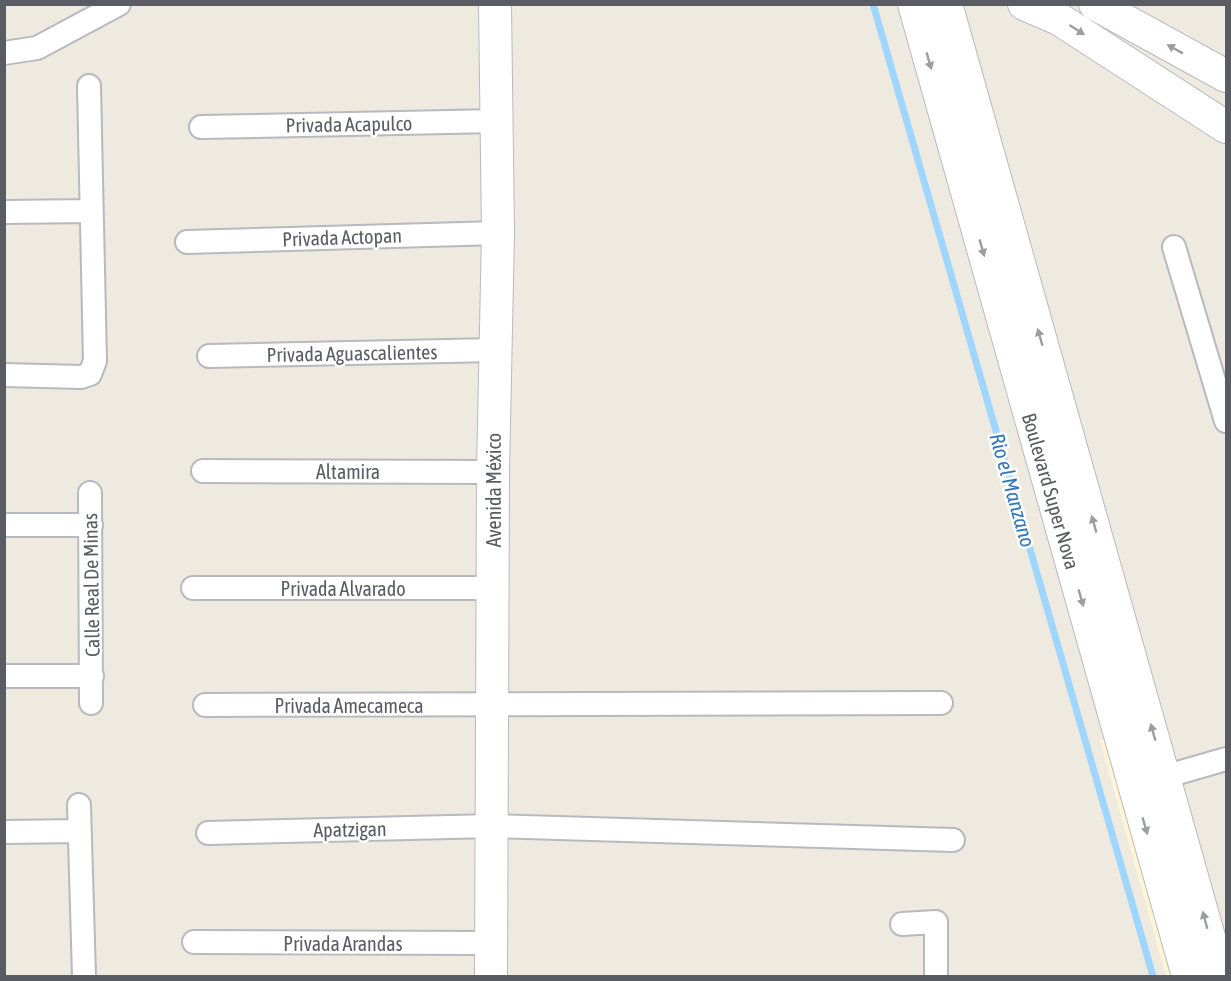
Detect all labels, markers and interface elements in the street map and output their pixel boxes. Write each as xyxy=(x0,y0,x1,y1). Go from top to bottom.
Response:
one-way arrow xyxy=(1069,25,1085,36)
one-way arrow xyxy=(1166,44,1183,54)
one-way arrow xyxy=(925,52,935,70)
street label: Privada Acapulco xyxy=(285,111,413,137)
street label: Privada Actopan xyxy=(282,223,402,251)
one-way arrow xyxy=(978,239,988,258)
one-way arrow xyxy=(1035,328,1045,346)
street label: Privada Aguascalientes xyxy=(266,340,438,366)
street label: Boulevard Super Nova xyxy=(1018,410,1084,572)
water label: Rio el Manzano xyxy=(985,430,1041,550)
street label: Avenida México xyxy=(482,433,505,547)
street label: Altamira xyxy=(316,460,380,483)
street label: Calle Real De Minas xyxy=(78,513,104,657)
one-way arrow xyxy=(1089,515,1098,533)
street label: Privada Alvarado xyxy=(280,577,406,600)
one-way arrow xyxy=(1077,589,1086,607)
street label: Privada Amecameca xyxy=(274,694,424,717)
one-way arrow xyxy=(1148,723,1157,741)
street label: Apatzigan xyxy=(313,817,387,841)
one-way arrow xyxy=(1141,817,1151,835)
one-way arrow xyxy=(1200,911,1209,929)
street label: Privada Arandas xyxy=(283,932,403,955)

